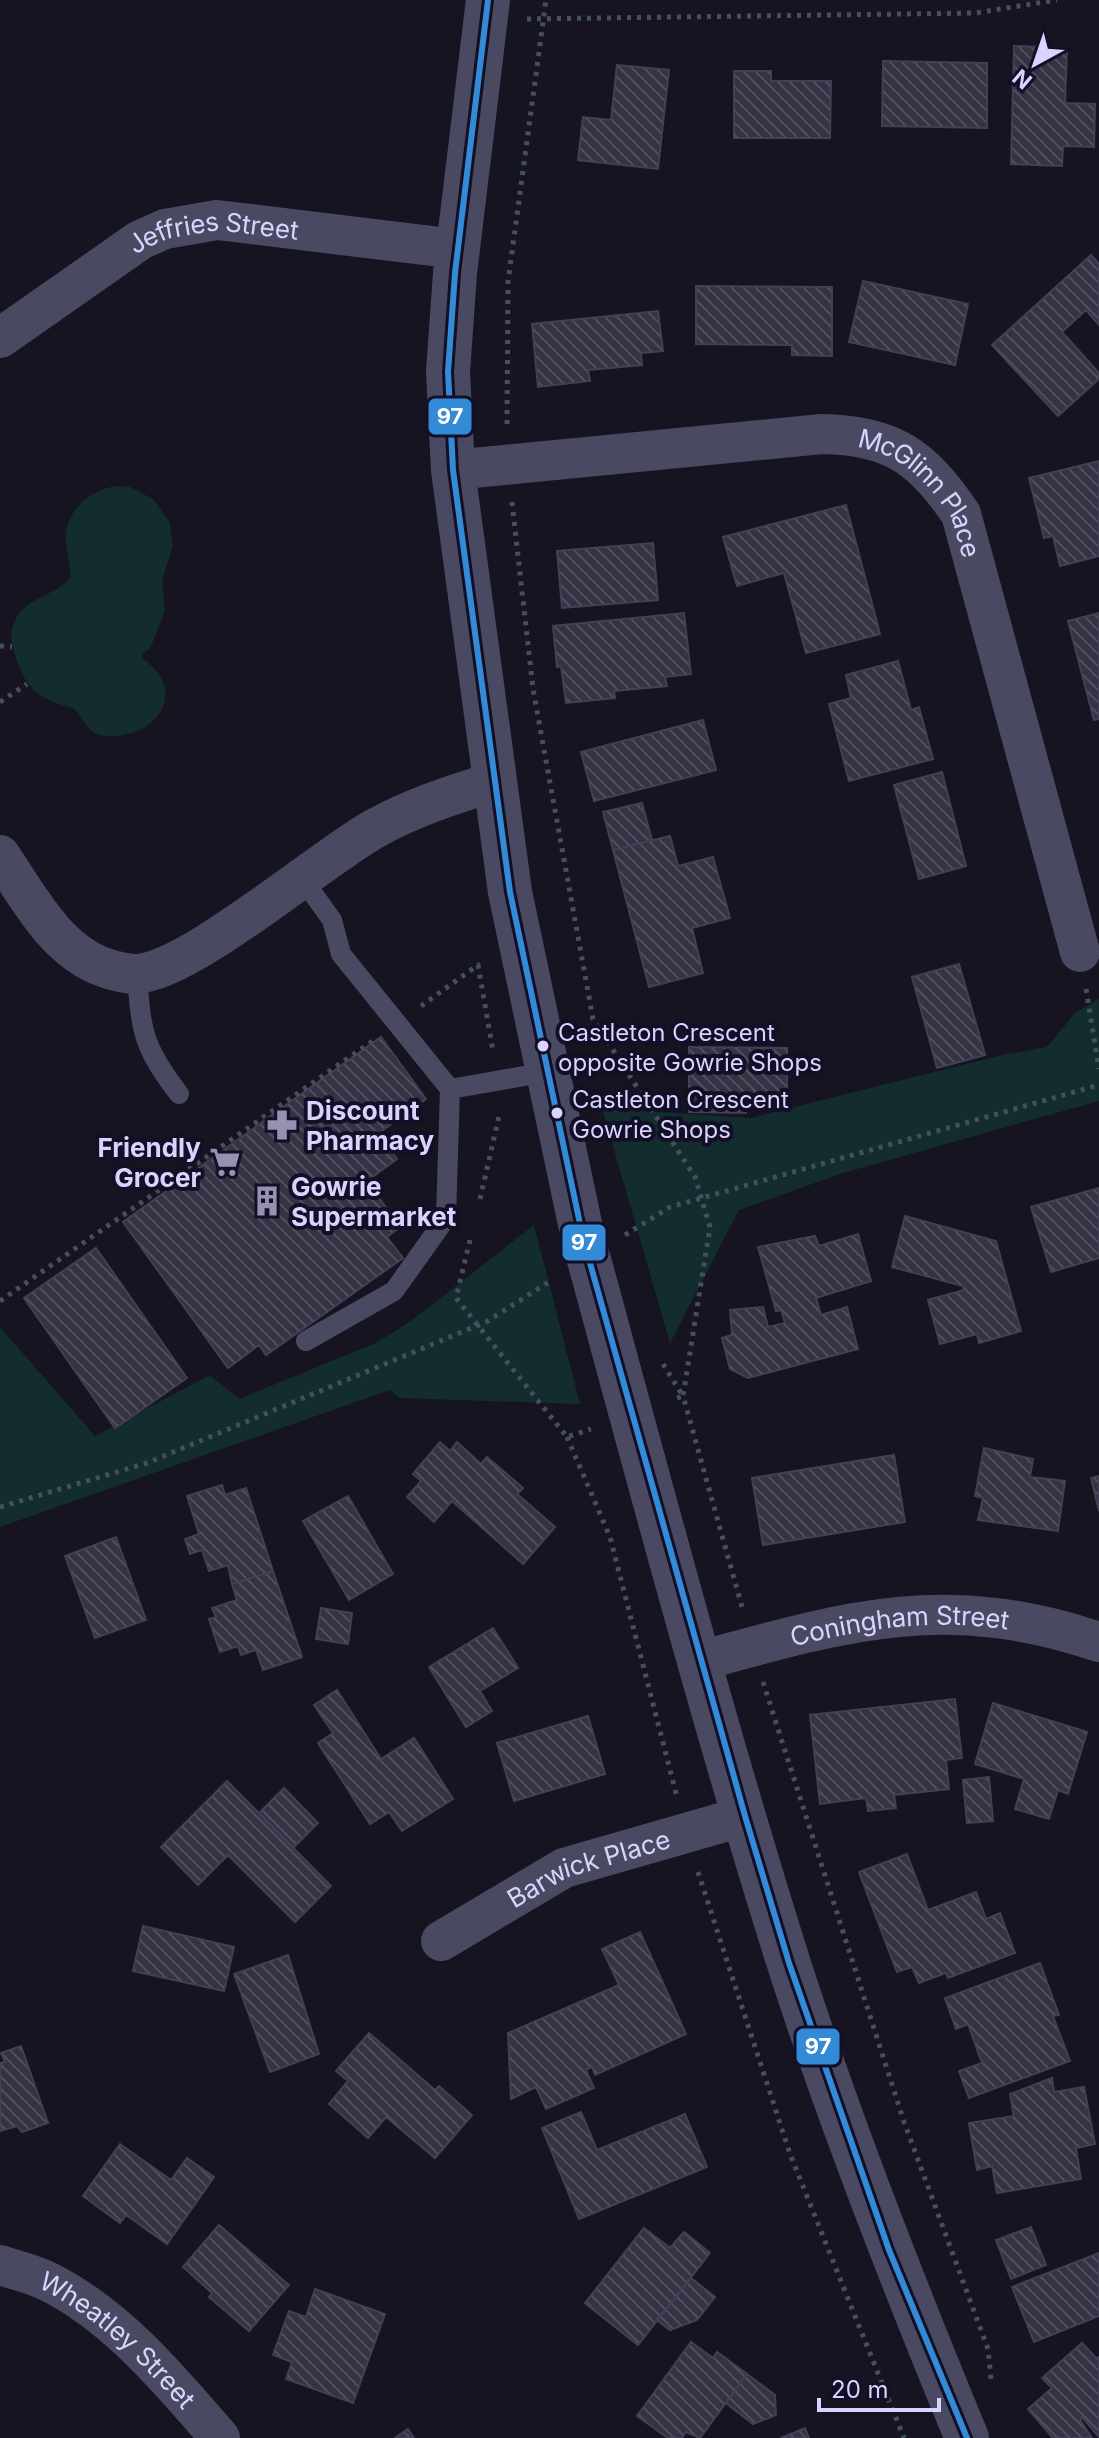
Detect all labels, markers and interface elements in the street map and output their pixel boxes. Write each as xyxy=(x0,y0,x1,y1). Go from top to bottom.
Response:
north arrow xyxy=(995,24,1075,104)
text: N xyxy=(1007,64,1037,95)
street label: Jeffries Street xyxy=(121,204,300,260)
line badge: 97 xyxy=(427,397,473,436)
text: 97 xyxy=(437,403,463,429)
street label: McGlinn Place xyxy=(855,422,988,561)
place label: Castleton Crescent opposite Gowrie Shops xyxy=(558,1018,822,1077)
marker: Castleton Crescent opposite Gowrie Shops xyxy=(535,1038,551,1054)
place label: Castleton Crescent Gowrie Shops xyxy=(572,1085,789,1144)
place label: Discount Pharmacy xyxy=(306,1095,435,1156)
marker: Castleton Crescent Gowrie Shops xyxy=(549,1105,565,1121)
pharmacy icon: Discount Pharmacy xyxy=(265,1108,299,1142)
place label: Friendly Grocer xyxy=(97,1132,201,1193)
supermarket icon: Friendly Grocer xyxy=(208,1145,242,1179)
place label: Gowrie Supermarket xyxy=(291,1171,457,1232)
building icon: Gowrie Supermarket xyxy=(250,1184,284,1218)
line badge: 97 xyxy=(561,1223,607,1262)
text: 97 xyxy=(571,1229,597,1255)
street label: Coningham Street xyxy=(787,1599,1011,1652)
street label: Barwick Place xyxy=(501,1823,674,1914)
line badge: 97 xyxy=(795,2027,841,2066)
text: 97 xyxy=(805,2033,831,2059)
street label: Wheatley Street xyxy=(35,2265,202,2414)
scale bar xyxy=(819,2362,939,2412)
text: 20 m xyxy=(831,2375,889,2404)

